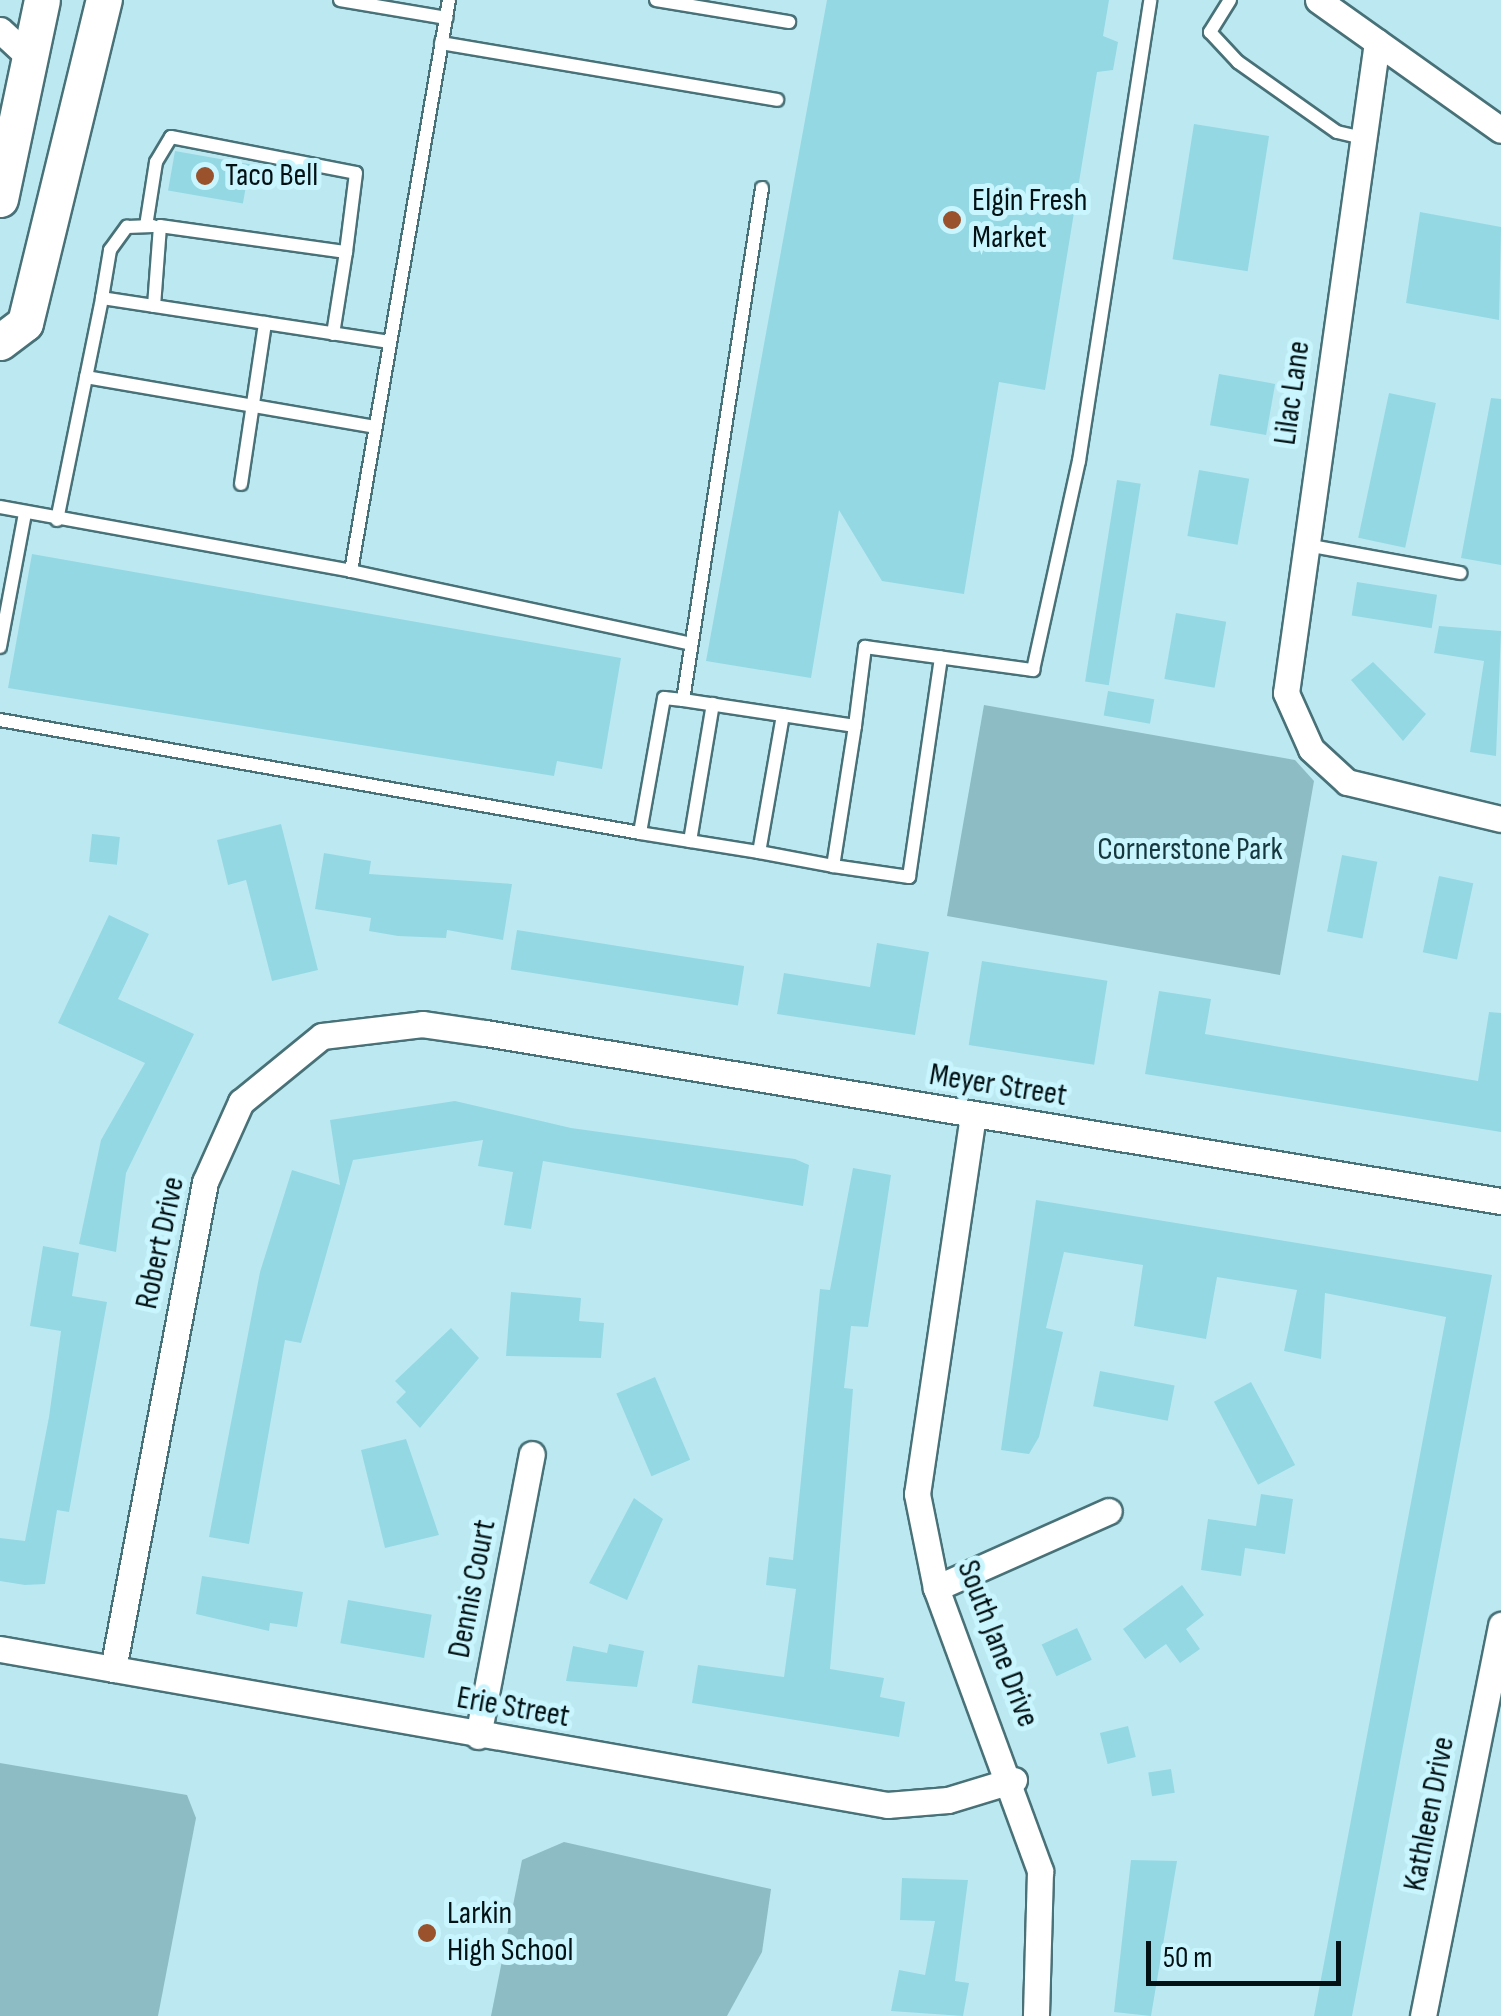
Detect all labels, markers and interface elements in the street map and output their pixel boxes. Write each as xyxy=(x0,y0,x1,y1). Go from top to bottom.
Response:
place label: Taco Bell xyxy=(225,157,318,195)
marker: Taco Bell xyxy=(194,165,216,187)
place label: Elgin Fresh Market xyxy=(972,183,1087,258)
marker: Elgin Fresh Market xyxy=(941,209,963,231)
street label: Lilac Lane xyxy=(1267,339,1319,447)
park label: Cornerstone Park xyxy=(1097,831,1283,869)
street label: Meyer Street xyxy=(927,1056,1069,1116)
street label: Robert Drive xyxy=(128,1173,194,1313)
street label: Dennis Court xyxy=(441,1517,505,1661)
street label: South Jane Drive xyxy=(948,1555,1046,1733)
street label: Erie Street xyxy=(454,1679,572,1737)
street label: Kathleen Drive xyxy=(1396,1734,1464,1894)
place label: Larkin High School xyxy=(447,1896,573,1971)
scale bar xyxy=(1151,1921,1346,1983)
marker: Larkin High School xyxy=(416,1922,438,1944)
text: 50 m xyxy=(1163,1940,1212,1976)

